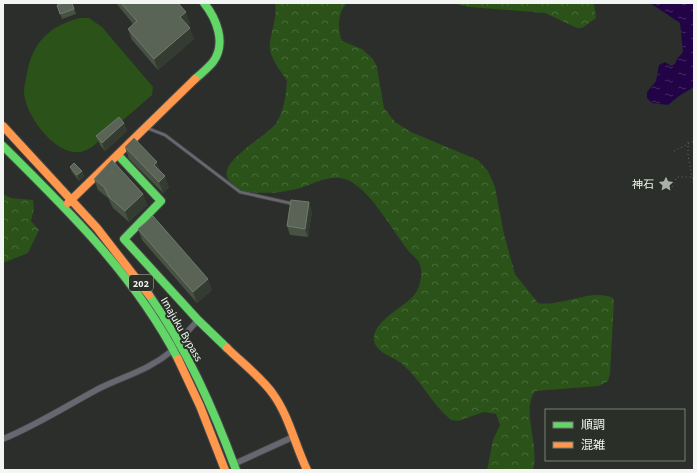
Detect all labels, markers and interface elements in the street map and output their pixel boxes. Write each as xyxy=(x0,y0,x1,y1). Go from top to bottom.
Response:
place icon: 神石 xyxy=(657,175,675,193)
place label: 神石 xyxy=(632,177,654,192)
road number: 202 xyxy=(129,275,153,291)
street label: Imajuku Bypass xyxy=(157,294,206,364)
legend xyxy=(545,409,685,461)
text: 順調 xyxy=(581,417,605,434)
text: 混雑 xyxy=(581,437,605,454)

